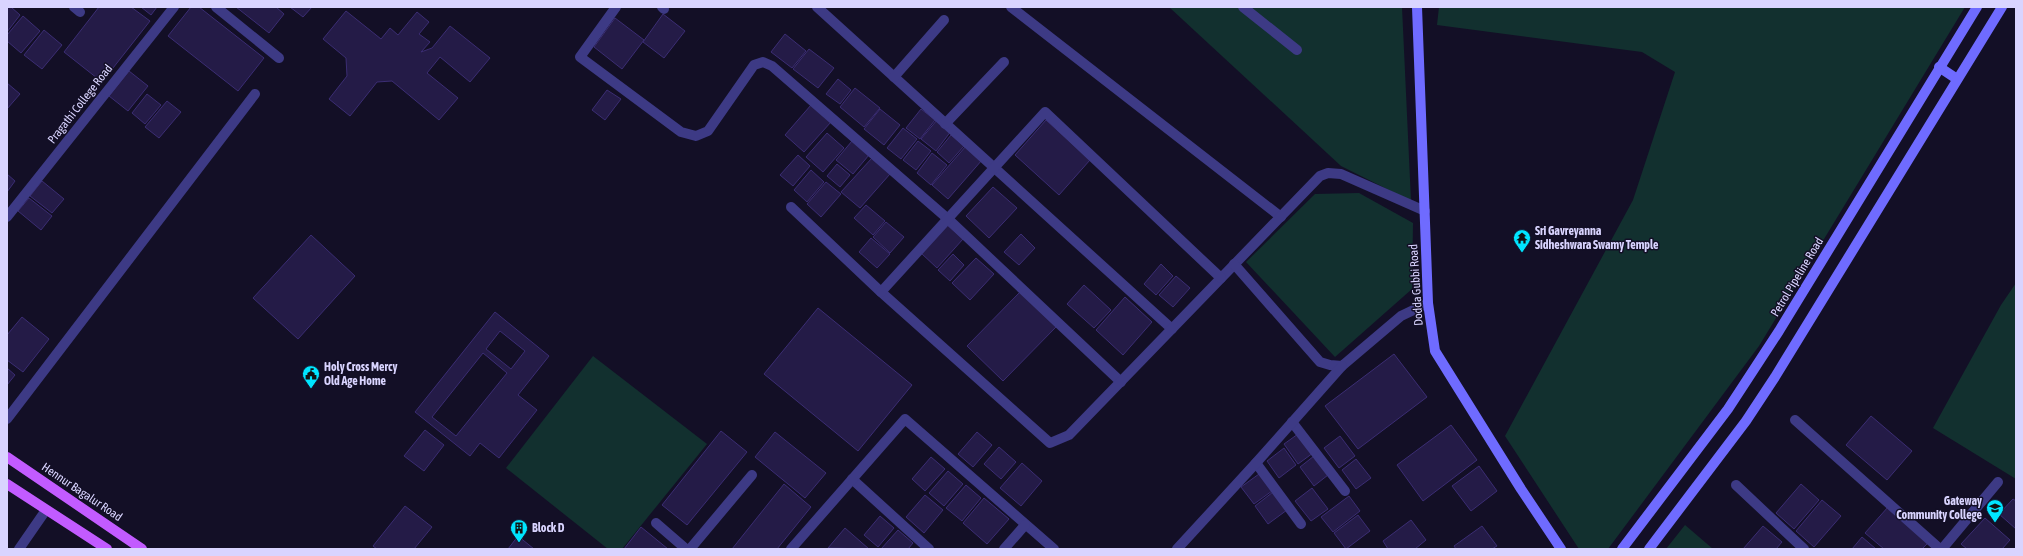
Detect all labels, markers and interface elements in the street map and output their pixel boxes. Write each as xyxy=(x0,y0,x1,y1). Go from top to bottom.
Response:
street label: Pragathi College Road xyxy=(45,62,115,146)
place label: Sri Gavreyanna Sidheshwara Swamy Temple xyxy=(1535,224,1659,252)
temple icon: Sri Gavreyanna Sidheshwara Swamy Temple xyxy=(1512,228,1532,253)
street label: Petrol Pipeline Road xyxy=(1768,235,1826,319)
street label: Dodda Gubbi Road xyxy=(1406,244,1426,326)
place label: Holy Cross Mercy Old Age Home xyxy=(324,360,397,388)
public building icon: Holy Cross Mercy Old Age Home xyxy=(301,364,321,389)
street label: Hennur Bagalur Road xyxy=(39,460,125,524)
place label: Gateway Community College xyxy=(1896,494,1983,522)
school or university icon: Gateway Community College xyxy=(1985,498,2005,523)
building icon: Block D xyxy=(509,518,529,543)
place label: Block D xyxy=(532,521,565,535)

